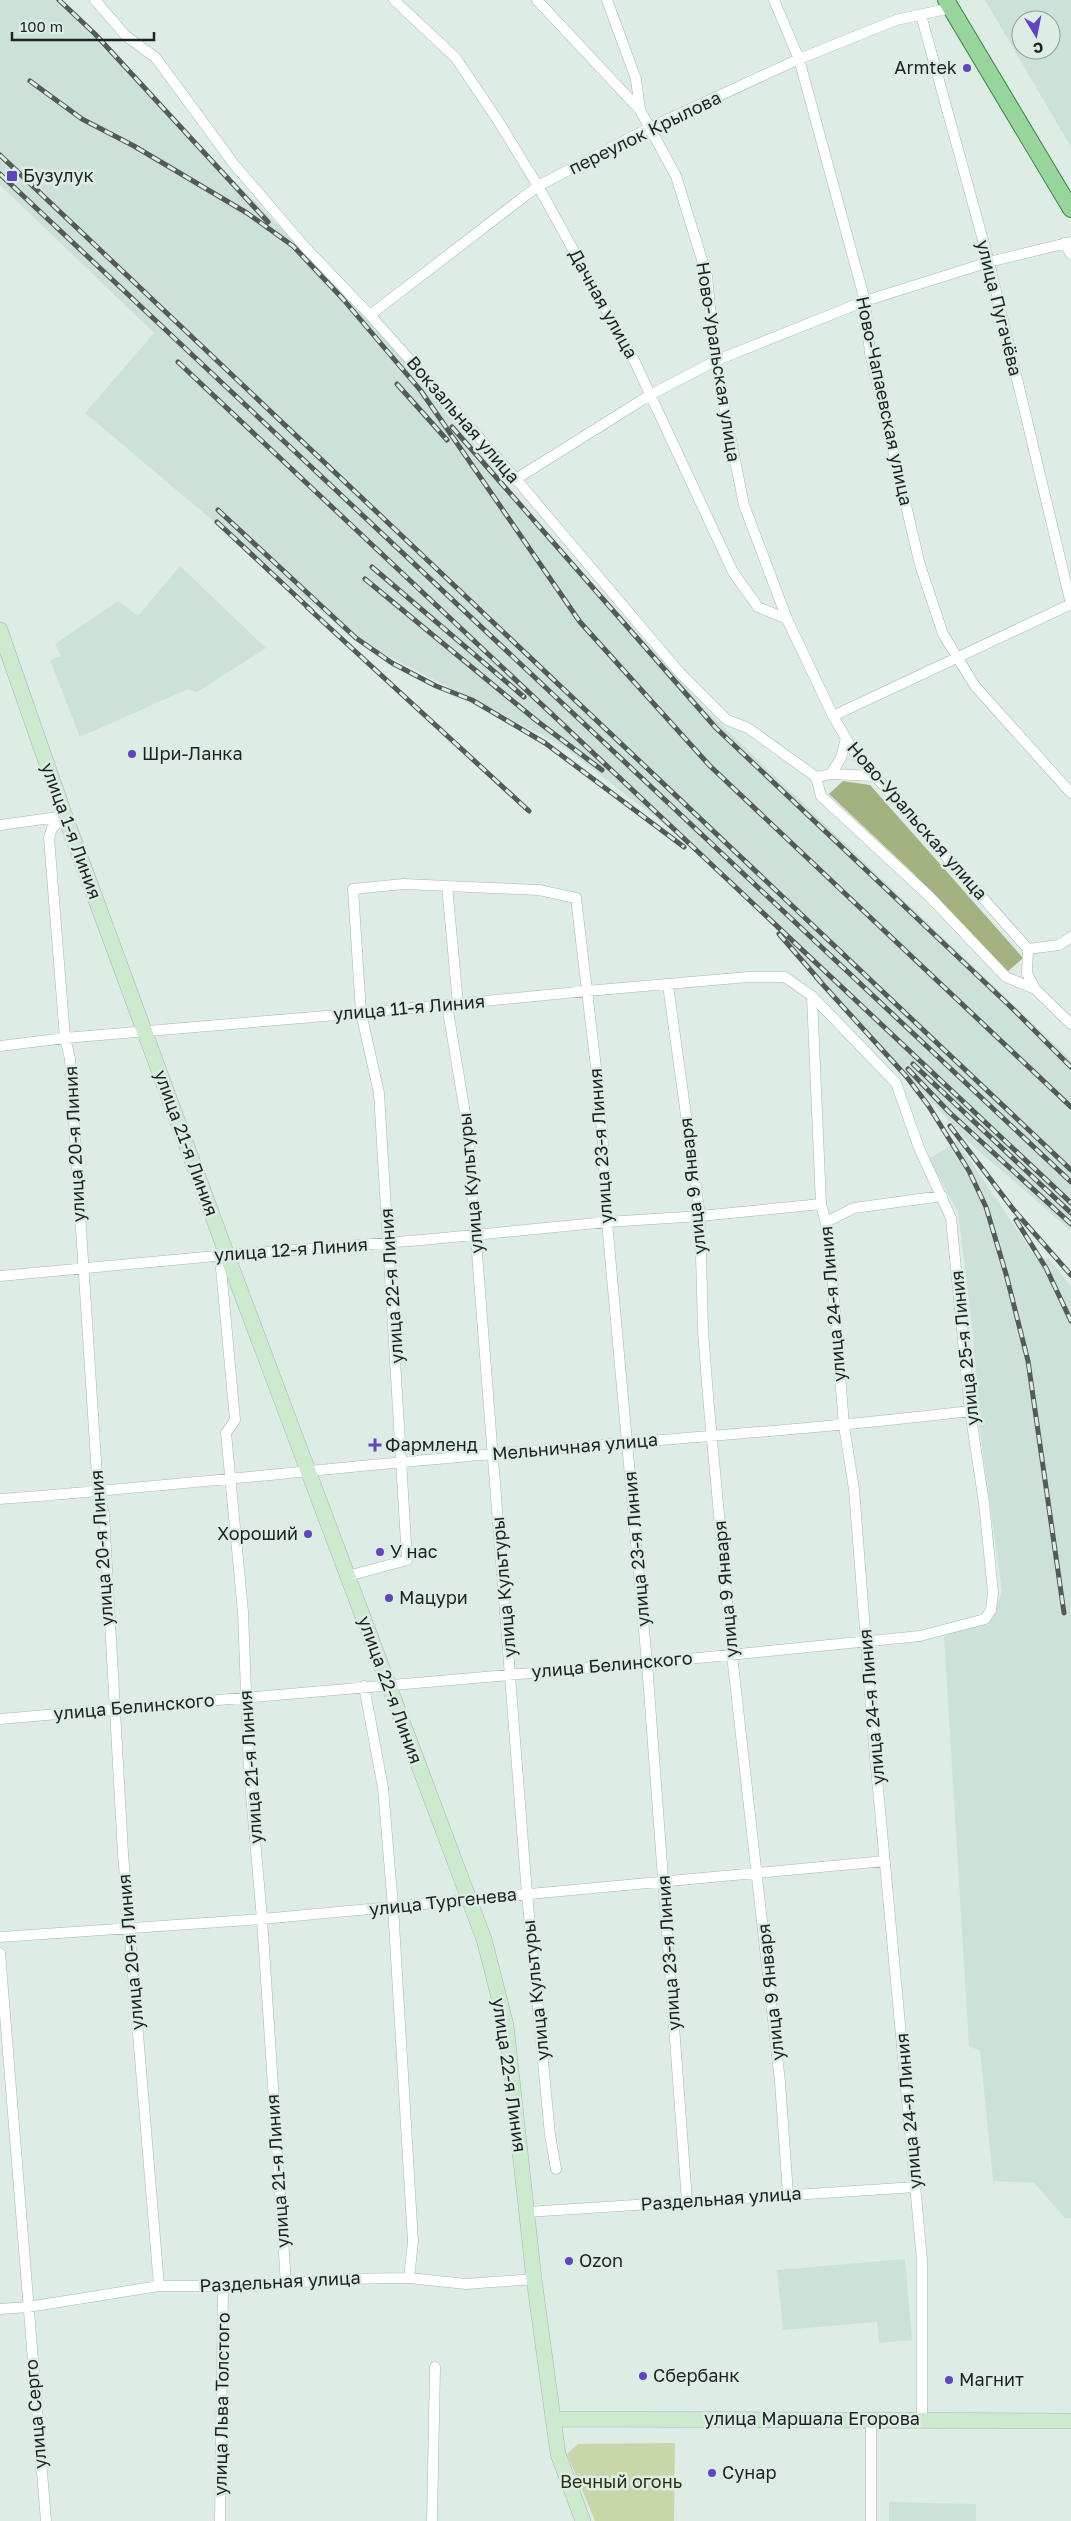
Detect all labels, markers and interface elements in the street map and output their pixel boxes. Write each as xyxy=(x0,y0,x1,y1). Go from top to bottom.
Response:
scale bar xyxy=(12,10,155,42)
north arrow xyxy=(1011,10,1061,60)
text: 100 m xyxy=(20,17,63,35)
text: С xyxy=(1032,39,1045,58)
place label: Armtek xyxy=(894,56,957,78)
marker: Armtek xyxy=(961,62,973,74)
street label: переулок Крылова xyxy=(565,86,724,179)
place label: Бузулук xyxy=(23,164,94,186)
marker: Бузулук xyxy=(5,169,19,183)
street label: улица Пугачёва xyxy=(972,237,1028,378)
street label: Дачная улица xyxy=(565,245,643,362)
street label: Ново-Уральская улица xyxy=(692,260,746,463)
street label: Ново-Чапаевская улица xyxy=(852,294,918,508)
street label: Вокзальная улица xyxy=(403,351,525,487)
street label: Ново-Уральская улица xyxy=(843,737,992,904)
place label: Шри-Ланка xyxy=(142,742,243,764)
marker: Шри-Ланка xyxy=(126,748,138,760)
street label: улица 1-я Линия xyxy=(37,759,107,902)
street label: улица 11-я Линия xyxy=(332,989,486,1025)
street label: улица 20-я Линия xyxy=(59,1065,89,1223)
street label: улица 21-я Линия xyxy=(150,1066,224,1219)
street label: улица 23-я Линия xyxy=(584,1068,616,1225)
street label: улица Культуры xyxy=(453,1112,487,1254)
street label: улица 9 Января xyxy=(674,1117,710,1256)
street label: улица 22-я Линия xyxy=(375,1208,407,1365)
street label: улица 24-я Линия xyxy=(814,1225,850,1383)
street label: улица 12-я Линия xyxy=(213,1233,369,1265)
street label: улица 25-я Линия xyxy=(945,1269,983,1427)
street label: Мельничная улица xyxy=(491,1428,659,1464)
place label: Фармленд xyxy=(385,1433,478,1455)
marker: Фармленд xyxy=(369,1439,381,1451)
street label: улица 20-я Линия xyxy=(85,1469,117,1627)
street label: улица 23-я Линия xyxy=(618,1470,654,1628)
street label: улица Культуры xyxy=(486,1516,520,1658)
street label: улица 9 Января xyxy=(708,1520,742,1659)
place label: Хороший xyxy=(217,1522,298,1544)
marker: Хороший xyxy=(302,1528,314,1540)
place label: У нас xyxy=(390,1540,438,1562)
marker: У нас xyxy=(374,1546,386,1558)
place label: Мацури xyxy=(399,1586,468,1608)
marker: Мацури xyxy=(383,1592,395,1604)
street label: улица 22-я Линия xyxy=(354,1613,428,1767)
street label: улица 24-я Линия xyxy=(853,1628,889,1786)
street label: улица Белинского xyxy=(531,1646,693,1682)
street label: улица Белинского xyxy=(53,1688,215,1724)
street label: улица 21-я Линия xyxy=(234,1689,266,1845)
street label: улица 20-я Линия xyxy=(112,1873,148,2031)
street label: улица 23-я Линия xyxy=(652,1875,684,2032)
street label: улица Тургенева xyxy=(368,1882,518,1920)
street label: улица Культуры xyxy=(517,1919,553,2062)
street label: улица 9 Января xyxy=(752,1923,788,2062)
street label: улица 22-я Линия xyxy=(488,1996,532,2154)
street label: улица 24-я Линия xyxy=(890,2032,926,2190)
street label: улица 21-я Линия xyxy=(261,2093,293,2249)
street label: Раздельная улица xyxy=(640,2181,802,2215)
place label: Ozon xyxy=(579,2249,623,2271)
marker: Ozon xyxy=(563,2255,575,2267)
street label: Раздельная улица xyxy=(199,2266,361,2296)
street label: улица Льва Толстого xyxy=(208,2312,234,2496)
street label: улица Серго xyxy=(19,2358,51,2470)
place label: Сбербанк xyxy=(653,2364,740,2386)
place label: Магнит xyxy=(959,2368,1024,2390)
marker: Сбербанк xyxy=(637,2370,649,2382)
marker: Магнит xyxy=(943,2374,955,2386)
street label: улица Маршала Егорова xyxy=(704,2407,920,2429)
place label: Сунар xyxy=(722,2461,777,2483)
marker: Сунар xyxy=(706,2467,718,2479)
park label: Вечный огонь xyxy=(560,2470,682,2492)

